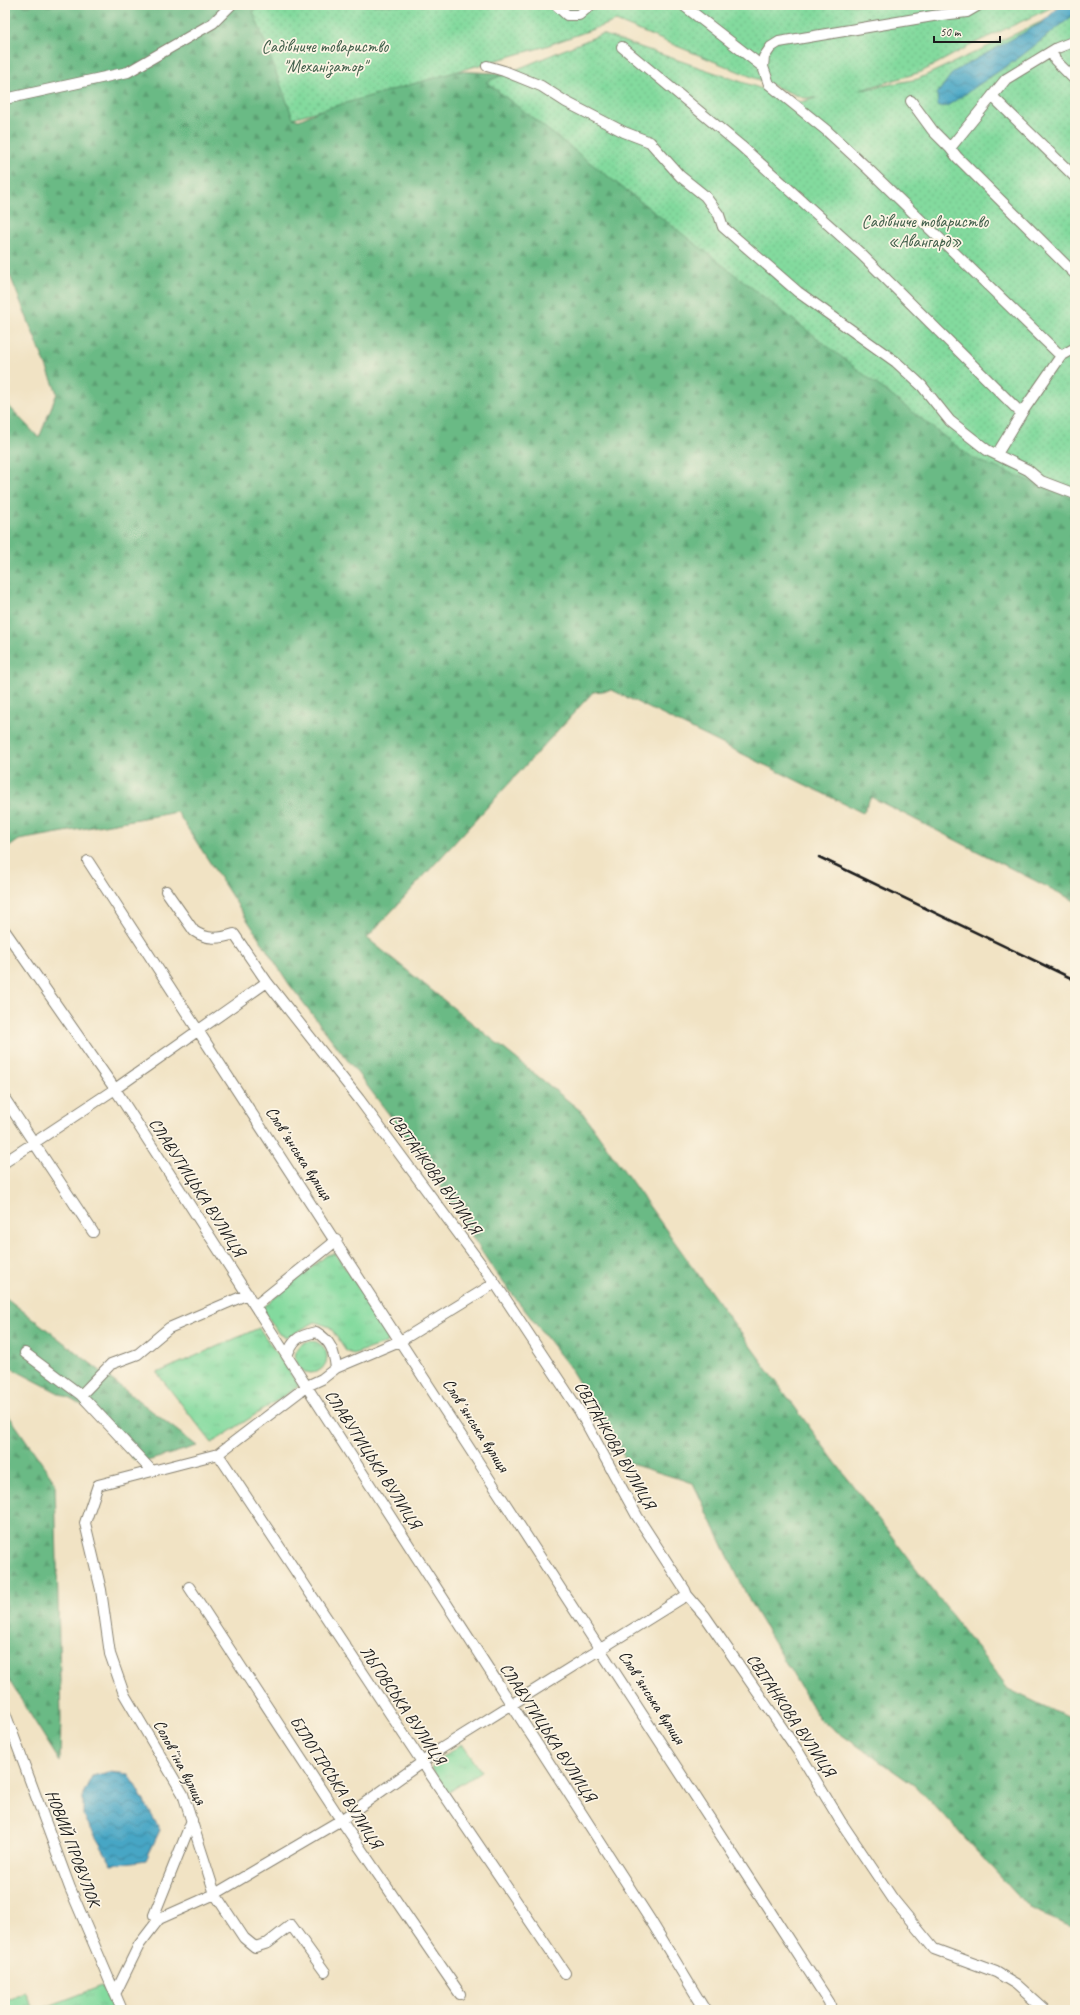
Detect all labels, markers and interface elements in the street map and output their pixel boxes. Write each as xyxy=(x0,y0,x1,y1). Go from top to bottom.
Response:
scale bar xyxy=(934,18,1000,44)
text: 50 m xyxy=(940,24,962,40)
park label: Садівниче товариство "Механізатор" xyxy=(262,36,389,78)
park label: Садівниче товариство «Авангард» xyxy=(862,211,989,252)
street label: Словʼянська вулиця xyxy=(261,1102,338,1205)
street label: СВІТАНКОВА ВУЛИЦЯ xyxy=(384,1110,487,1241)
street label: СЛАВУТИЦЬКА ВУЛИЦЯ xyxy=(144,1114,251,1262)
street label: Словʼянська вулиця xyxy=(438,1374,515,1477)
street label: СВІТАНКОВА ВУЛИЦЯ xyxy=(570,1378,662,1515)
street label: СЛАВУТИЦЬКА ВУЛИЦЯ xyxy=(320,1386,427,1534)
street label: ЛЬГОВСЬКА ВУЛИЦЯ xyxy=(356,1642,452,1770)
street label: Словʼянська вулиця xyxy=(614,1646,691,1749)
street label: СВІТАНКОВА ВУЛИЦЯ xyxy=(742,1650,842,1783)
street label: СЛАВУТИЦЬКА ВУЛИЦЯ xyxy=(495,1659,602,1807)
street label: БІЛОГІРСЬКА ВУЛИЦЯ xyxy=(285,1712,388,1854)
street label: Соловʼїна вулиця xyxy=(149,1716,212,1809)
street label: НОВИЙ ПРОВУЛОК xyxy=(41,1787,106,1912)

